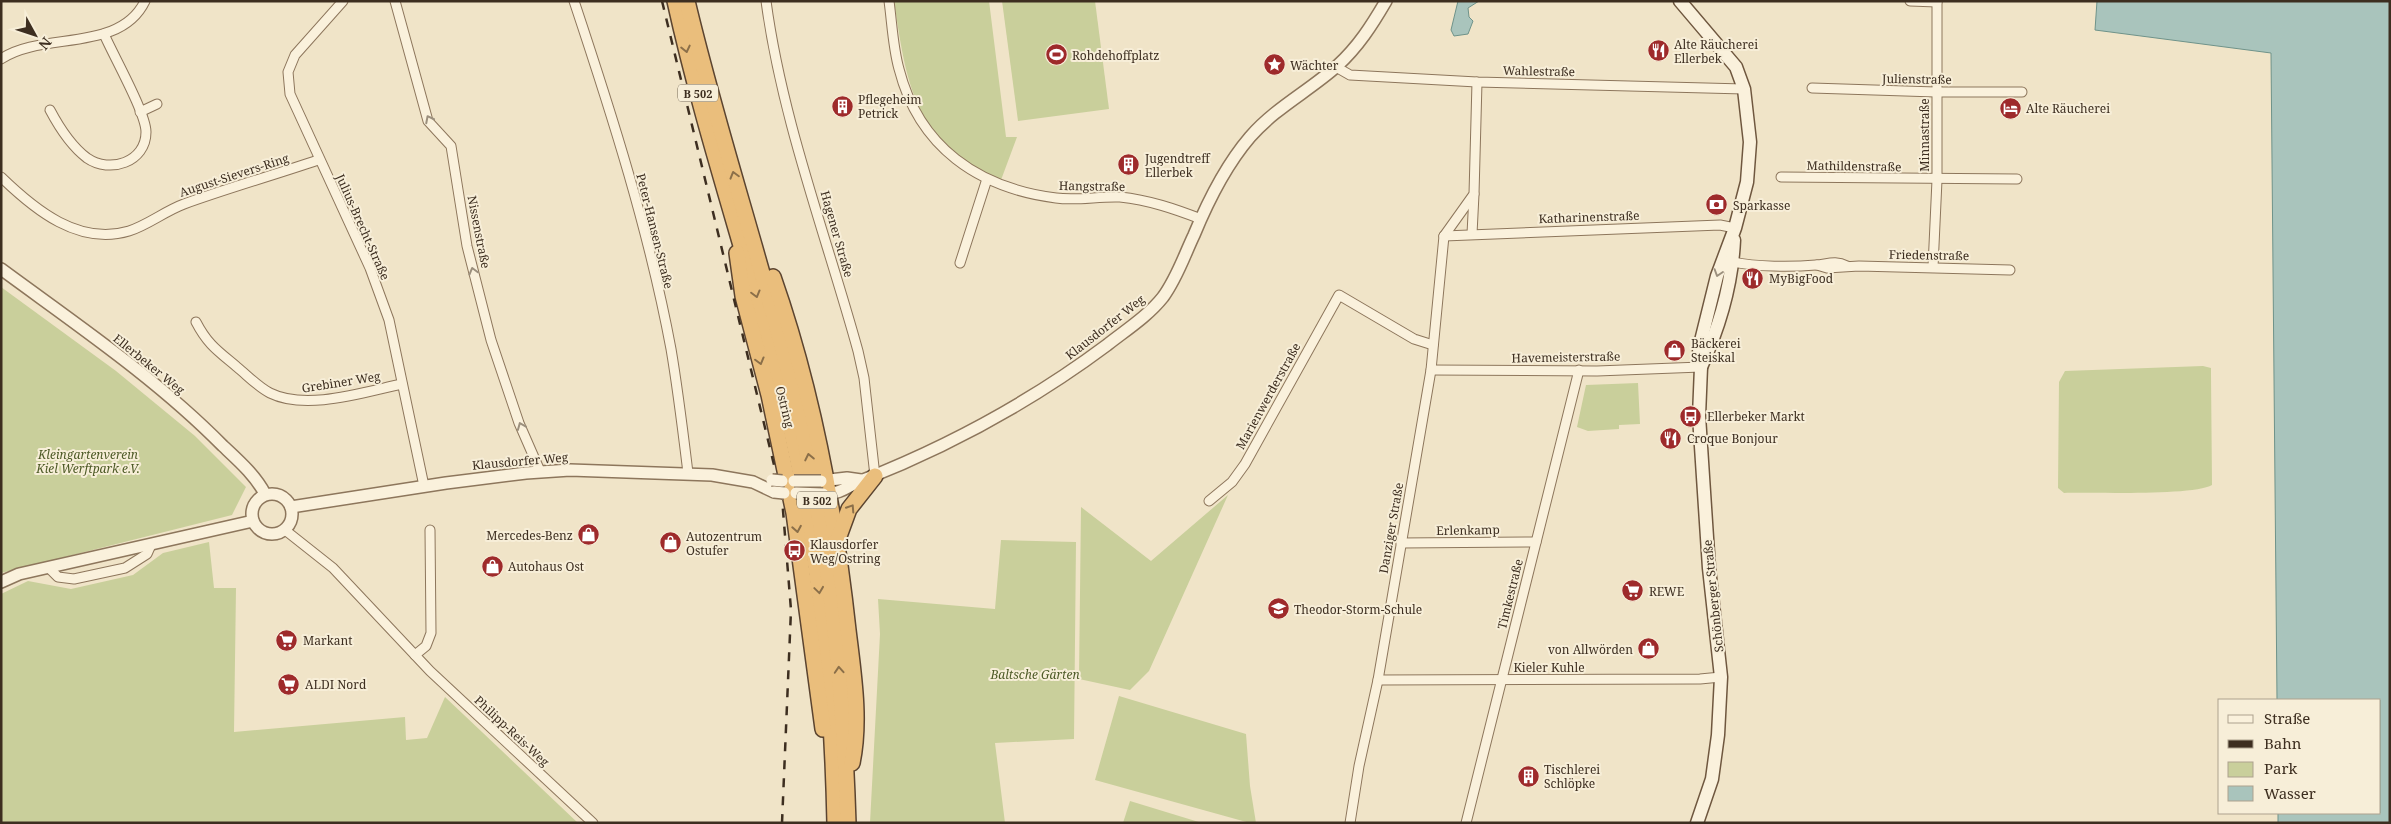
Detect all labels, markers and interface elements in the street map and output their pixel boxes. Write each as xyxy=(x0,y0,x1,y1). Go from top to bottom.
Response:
north arrow xyxy=(10,10,60,60)
text: N xyxy=(35,33,56,54)
place label: Alte Räucherei Ellerbek xyxy=(1674,36,1758,67)
restaurant icon: Alte Räucherei Ellerbek xyxy=(1646,39,1670,63)
sports icon: Rohdehoffplatz xyxy=(1044,43,1068,67)
one-way arrow xyxy=(680,44,691,53)
place label: Rohdehoffplatz xyxy=(1072,47,1159,64)
place icon: Wächter xyxy=(1262,53,1286,77)
place label: Wächter xyxy=(1290,57,1339,74)
street label: Wahlestraße xyxy=(1503,62,1575,80)
street label: Julienstraße xyxy=(1881,70,1952,88)
road number: B 502 xyxy=(678,85,718,102)
place label: Pflegeheim Petrick xyxy=(858,91,922,122)
building icon: Pflegeheim Petrick xyxy=(830,94,854,118)
hotel icon: Alte Räucherei xyxy=(1998,96,2022,120)
street label: Minnastraße xyxy=(1916,98,1933,172)
place label: Alte Räucherei xyxy=(2026,100,2110,117)
one-way arrow xyxy=(426,115,436,124)
street label: August-Sievers-Ring xyxy=(177,149,291,201)
place label: Jugendtreff Ellerbek xyxy=(1144,150,1211,181)
building icon: Jugendtreff Ellerbek xyxy=(1117,153,1141,177)
street label: Mathildenstraße xyxy=(1806,157,1902,175)
street label: Julius-Brecht-Straße xyxy=(331,170,394,283)
one-way arrow xyxy=(729,171,739,180)
street label: Peter-Hansen-Straße xyxy=(632,172,678,290)
street label: Hangstraße xyxy=(1059,177,1125,195)
street label: Hagener Straße xyxy=(817,189,857,279)
bank icon: Sparkasse xyxy=(1705,193,1729,217)
street label: Nissenstraße xyxy=(464,194,494,270)
place label: Sparkasse xyxy=(1733,197,1790,214)
street label: Katharinenstraße xyxy=(1538,207,1640,227)
street label: Friedenstraße xyxy=(1889,246,1969,264)
restaurant icon: MyBigFood xyxy=(1741,266,1765,290)
one-way arrow xyxy=(468,267,479,276)
one-way arrow xyxy=(1713,269,1723,277)
place label: MyBigFood xyxy=(1769,270,1834,287)
one-way arrow xyxy=(750,290,760,298)
street label: Klausdorfer Weg xyxy=(1062,290,1149,363)
street label: Ellerbeker Weg xyxy=(110,330,189,398)
place label: Bäckerei Steiskal xyxy=(1691,335,1741,366)
shop icon: Bäckerei Steiskal xyxy=(1663,338,1687,362)
street label: Marienwerderstraße xyxy=(1232,340,1304,452)
street label: Havemeisterstraße xyxy=(1511,348,1621,366)
one-way arrow xyxy=(754,356,765,365)
street label: Grebiner Weg xyxy=(300,367,382,397)
street label: Ostring xyxy=(772,384,798,430)
bus stop icon: Ellerbeker Markt xyxy=(1679,404,1703,428)
place label: Ellerbeker Markt xyxy=(1707,408,1805,425)
one-way arrow xyxy=(516,423,526,431)
restaurant icon: Croque Bonjour xyxy=(1659,426,1683,450)
place label: Croque Bonjour xyxy=(1687,430,1778,447)
park label: Kleingartenverein Kiel Werftpark e.V. xyxy=(35,446,140,477)
street label: Klausdorfer Weg xyxy=(471,448,569,474)
one-way arrow xyxy=(804,453,814,462)
street label: Danziger Straße xyxy=(1375,481,1407,575)
road number: B 502 xyxy=(797,492,837,508)
one-way arrow xyxy=(845,504,854,513)
street label: Erlenkamp xyxy=(1436,521,1500,539)
shop icon: Mercedes-Benz xyxy=(577,523,601,547)
one-way arrow xyxy=(791,525,801,533)
place label: Mercedes-Benz xyxy=(486,527,573,544)
place label: Autozentrum Ostufer xyxy=(686,528,762,559)
shop icon: Autozentrum Ostufer xyxy=(658,531,682,555)
place label: Klausdorfer Weg/Ostring xyxy=(810,536,881,567)
bus stop icon: Klausdorfer Weg/Ostring xyxy=(782,539,806,563)
street label: Schönberger Straße xyxy=(1699,539,1727,653)
shop icon: Autohaus Ost xyxy=(480,554,504,578)
street label: Timkestraße xyxy=(1493,557,1527,631)
place label: Autohaus Ost xyxy=(508,558,584,575)
supermarket icon: REWE xyxy=(1621,579,1645,603)
place label: REWE xyxy=(1649,583,1684,600)
one-way arrow xyxy=(813,586,824,594)
school or university icon: Theodor-Storm-Schule xyxy=(1266,597,1290,621)
place label: Theodor-Storm-Schule xyxy=(1294,601,1422,618)
supermarket icon: Markant xyxy=(275,628,299,652)
place label: Markant xyxy=(303,632,352,649)
shop icon: von Allwörden xyxy=(1637,637,1661,661)
place label: von Allwörden xyxy=(1548,641,1633,658)
street label: Kieler Kuhle xyxy=(1513,659,1585,676)
one-way arrow xyxy=(834,666,845,674)
park label: Baltsche Gärten xyxy=(989,666,1080,683)
supermarket icon: ALDI Nord xyxy=(277,672,301,696)
place label: ALDI Nord xyxy=(305,676,367,693)
street label: Philipp-Reis-Weg xyxy=(471,692,554,771)
legend xyxy=(2218,699,2381,814)
text: Straße xyxy=(2264,708,2310,728)
text: Bahn xyxy=(2264,733,2302,753)
text: Park xyxy=(2264,758,2298,778)
place label: Tischlerei Schlöpke xyxy=(1544,761,1600,792)
building icon: Tischlerei Schlöpke xyxy=(1516,764,1540,788)
text: Wasser xyxy=(2264,783,2316,803)

